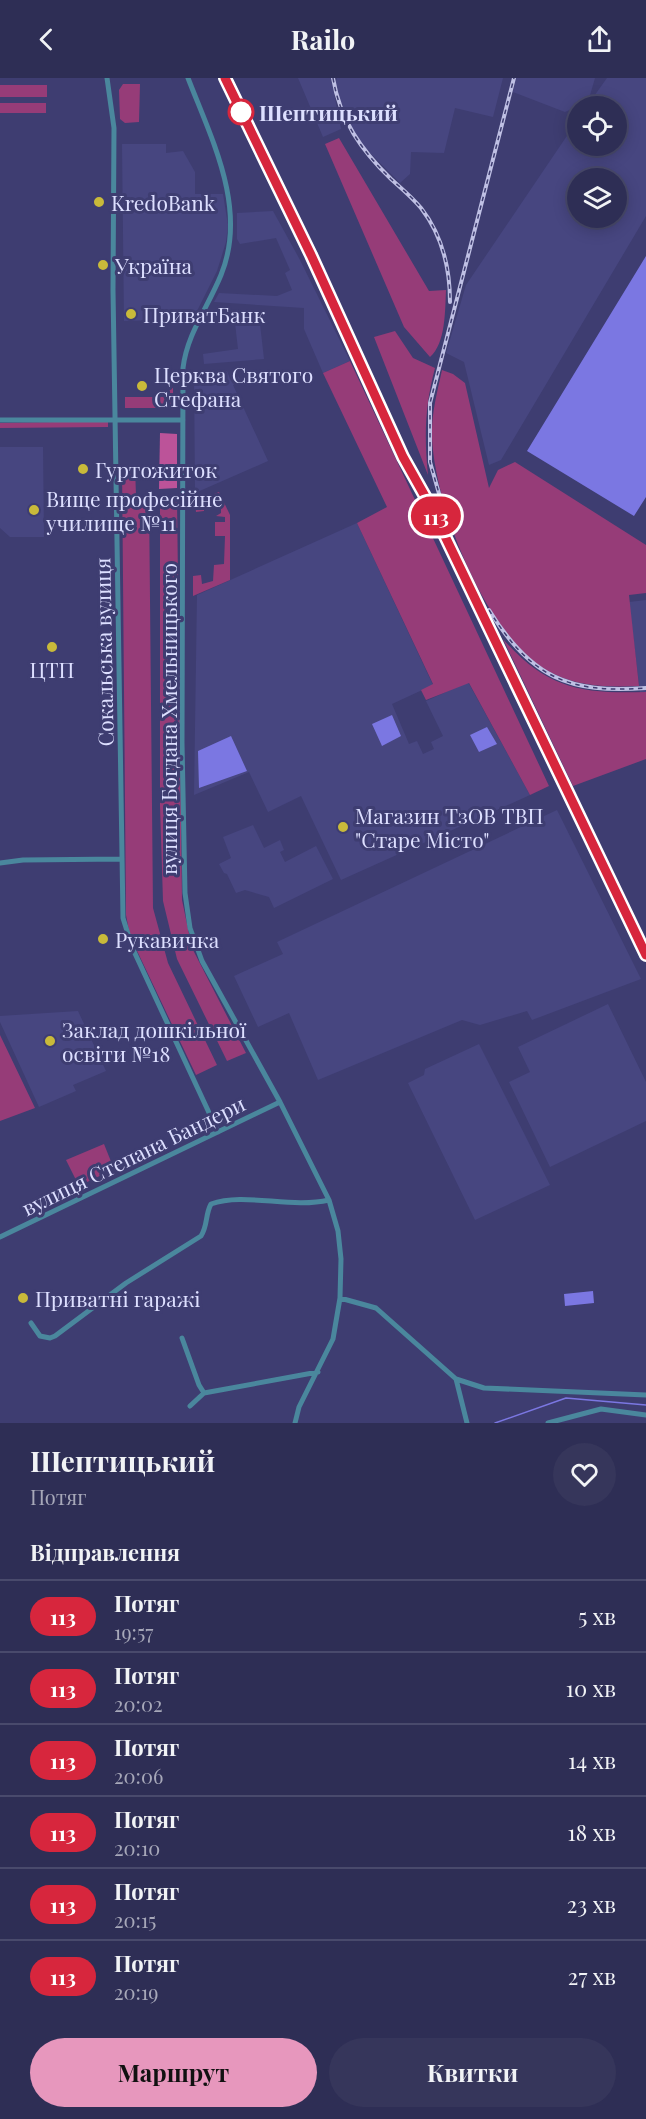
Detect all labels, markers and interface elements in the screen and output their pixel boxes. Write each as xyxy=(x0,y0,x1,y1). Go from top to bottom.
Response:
text: Railo xyxy=(291,21,355,57)
icon: back xyxy=(30,23,63,56)
icon: share xyxy=(583,23,616,56)
map controls xyxy=(567,96,627,228)
button: locate xyxy=(567,96,627,156)
place label: Шептицький xyxy=(259,98,398,126)
marker: Шептицький xyxy=(228,99,254,125)
button: layers xyxy=(567,168,627,228)
place label: KredoBank xyxy=(111,188,216,216)
marker: KredoBank xyxy=(92,195,106,209)
place label: Україна xyxy=(114,251,193,279)
marker: Україна xyxy=(96,258,110,272)
place label: ПриватБанк xyxy=(143,300,265,328)
marker: ПриватБанк xyxy=(124,307,138,321)
place label: Церква Святого Стефана xyxy=(154,360,313,412)
marker: Церква Святого Стефана xyxy=(135,379,149,393)
place label: Гуртожиток xyxy=(95,455,217,483)
marker: Гуртожиток xyxy=(76,462,90,476)
place label: Вище професійне училище №11 xyxy=(45,484,223,536)
line badge: 113 xyxy=(402,496,470,536)
text: 113 xyxy=(423,502,449,530)
marker: Вище професійне училище №11 xyxy=(27,503,41,517)
street label: Сокальська вулиця xyxy=(87,557,119,747)
street label: вулиця Богдана Хмельницького xyxy=(154,563,182,875)
marker: ЦТП xyxy=(45,640,59,654)
place label: ЦТП xyxy=(29,655,75,683)
place label: Магазин ТзОВ ТВП "Старе Місто" xyxy=(355,801,543,853)
marker: Магазин ТзОВ ТВП "Старе Місто" xyxy=(336,820,350,834)
place label: Рукавичка xyxy=(115,925,220,953)
marker: Рукавичка xyxy=(96,932,110,946)
place label: Заклад дошкільної освіти №18 xyxy=(62,1015,247,1067)
marker: Заклад дошкільної освіти №18 xyxy=(43,1034,57,1048)
street label: вулиця Степана Бандери xyxy=(17,1089,249,1221)
place label: Приватні гаражі xyxy=(35,1284,201,1312)
marker: Приватні гаражі xyxy=(16,1291,30,1305)
text: Шептицький xyxy=(30,1442,215,1479)
button: heart xyxy=(553,1443,616,1506)
text: Потяг xyxy=(30,1483,86,1510)
text: Відправлення xyxy=(30,1537,180,1567)
text: Потяг xyxy=(114,1588,179,1618)
text: 5 хв xyxy=(578,1601,616,1631)
text: 113 xyxy=(50,1602,76,1630)
text: 19:57 xyxy=(114,1618,153,1645)
text: Потяг xyxy=(114,1660,179,1690)
text: 10 хв xyxy=(566,1673,616,1703)
text: 113 xyxy=(50,1674,76,1702)
text: 20:02 xyxy=(114,1690,162,1717)
text: Потяг xyxy=(114,1732,179,1762)
text: 14 хв xyxy=(568,1745,616,1775)
text: 113 xyxy=(50,1746,76,1774)
text: 20:06 xyxy=(114,1762,163,1789)
text: Потяг xyxy=(114,1804,179,1834)
text: 18 хв xyxy=(568,1817,616,1847)
text: 113 xyxy=(50,1818,76,1846)
text: 20:10 xyxy=(114,1834,160,1861)
text: Потяг xyxy=(114,1876,179,1906)
text: 23 хв xyxy=(567,1889,616,1919)
text: 113 xyxy=(50,1890,76,1918)
text: 20:15 xyxy=(114,1906,156,1933)
text: Потяг xyxy=(114,1948,179,1978)
text: 27 хв xyxy=(568,1961,616,1991)
text: 113 xyxy=(50,1962,76,1990)
text: 20:19 xyxy=(114,1978,158,2005)
button: Маршрут xyxy=(30,2038,317,2107)
button: Квитки xyxy=(329,2038,616,2107)

